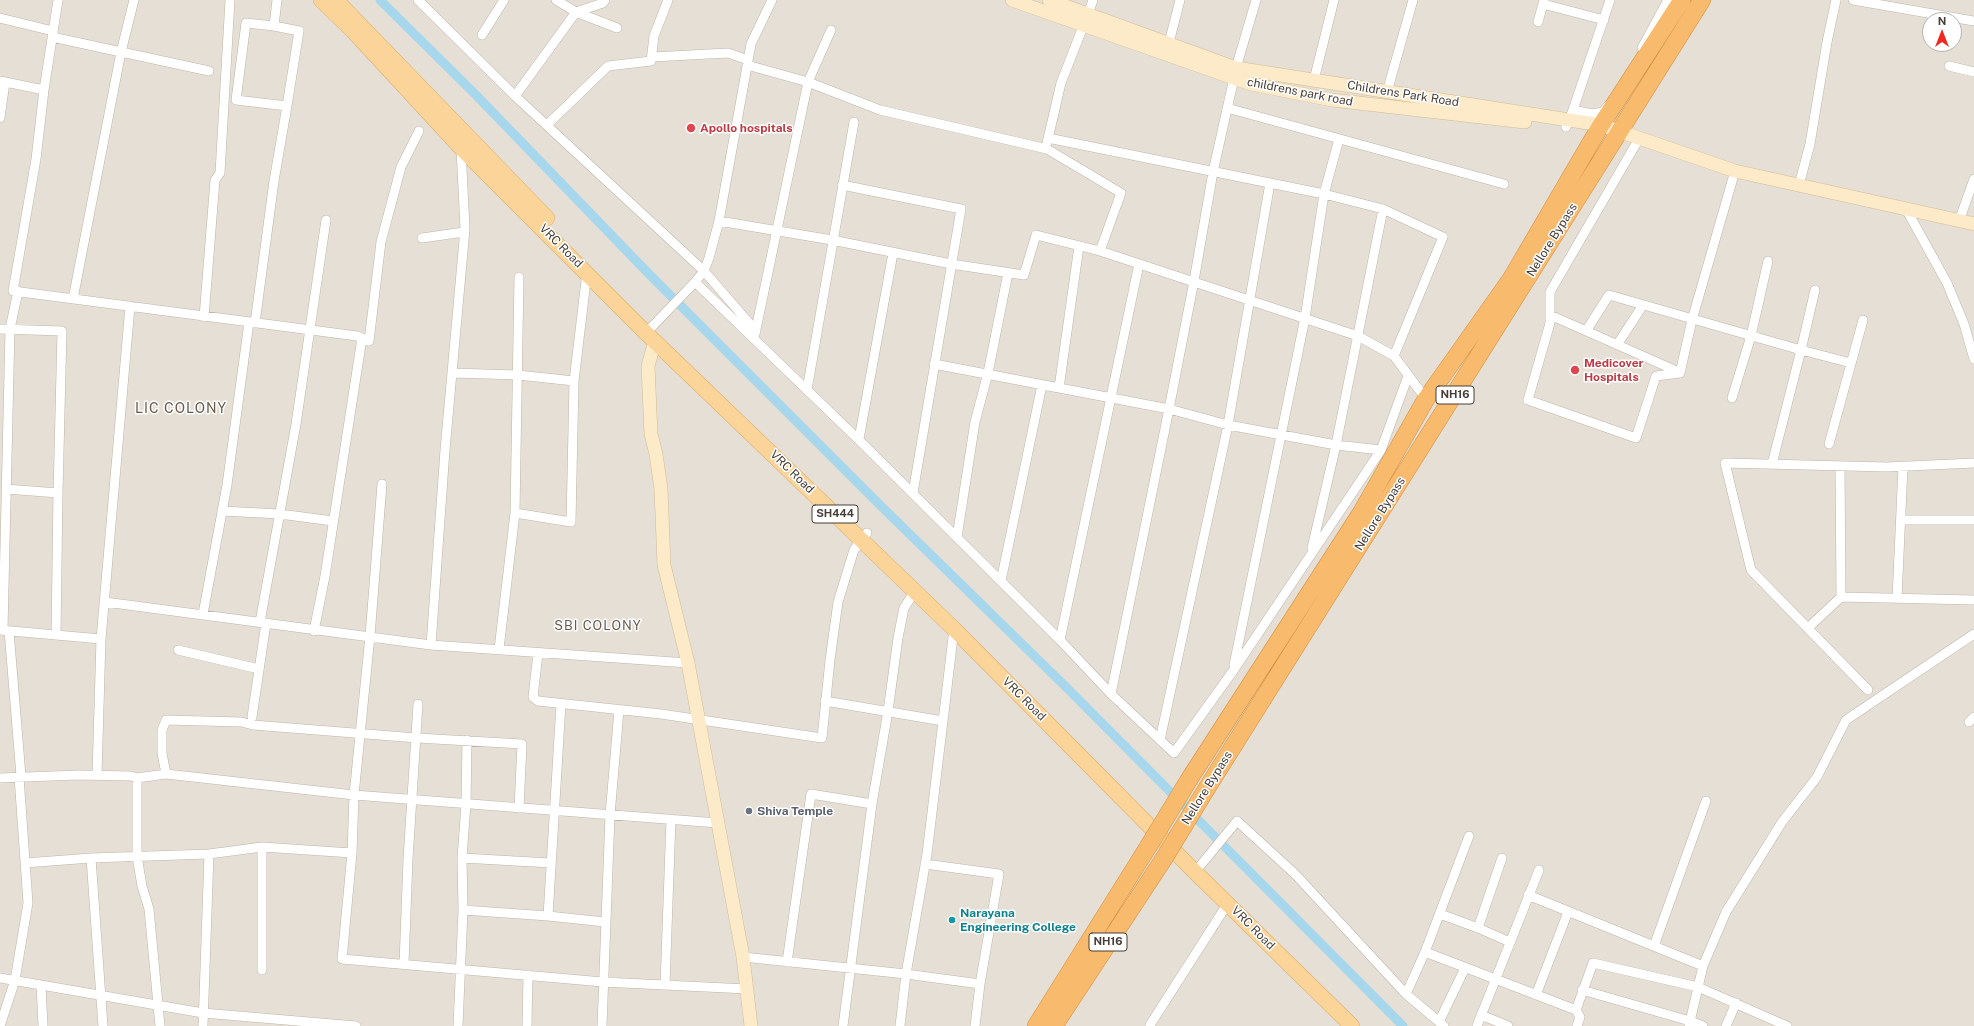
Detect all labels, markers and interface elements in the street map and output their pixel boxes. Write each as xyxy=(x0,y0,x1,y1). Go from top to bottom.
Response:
north arrow xyxy=(1922,12,1962,52)
text: N xyxy=(1938,15,1946,27)
street label: childrens park road xyxy=(1246,75,1354,109)
street label: Childrens Park Road xyxy=(1346,78,1460,110)
place label: Apollo hospitals xyxy=(700,121,793,135)
marker: Apollo hospitals xyxy=(685,122,697,134)
street label: Nellore Bypass xyxy=(1524,201,1580,279)
street label: VRC Road xyxy=(536,221,586,271)
place label: Medicover Hospitals xyxy=(1584,356,1643,384)
marker: Medicover Hospitals xyxy=(1569,364,1581,376)
road number: NH16 xyxy=(1436,386,1474,404)
district label: LIC COLONY xyxy=(135,401,227,417)
street label: VRC Road xyxy=(767,447,817,497)
street label: Nellore Bypass xyxy=(1352,475,1408,553)
road number: SH444 xyxy=(812,505,858,523)
district label: SBI COLONY xyxy=(554,618,642,634)
street label: VRC Road xyxy=(999,674,1049,724)
street label: Nellore Bypass xyxy=(1179,749,1235,827)
place label: Shiva Temple xyxy=(757,804,833,818)
marker: Shiva Temple xyxy=(744,806,754,816)
street label: VRC Road xyxy=(1228,903,1278,953)
place label: Narayana Engineering College xyxy=(960,906,1076,934)
marker: Narayana Engineering College xyxy=(947,915,957,925)
road number: NH16 xyxy=(1089,933,1127,951)

